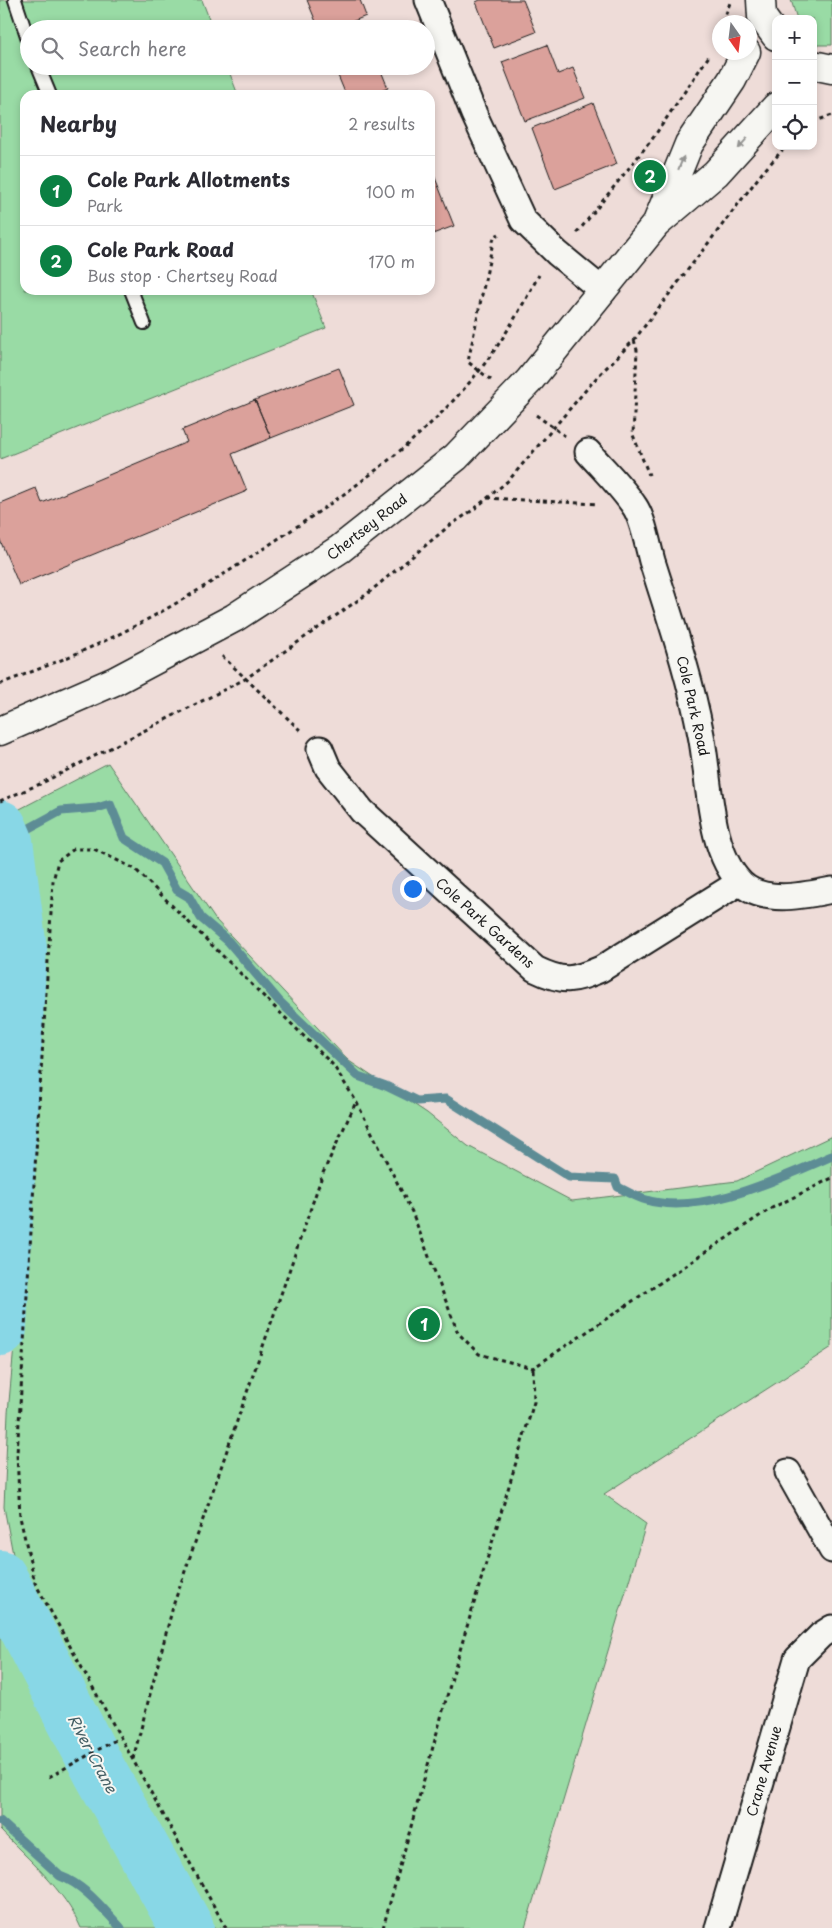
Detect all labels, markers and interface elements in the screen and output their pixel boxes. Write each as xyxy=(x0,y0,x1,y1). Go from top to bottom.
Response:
north arrow xyxy=(712,15,757,60)
map controls xyxy=(772,15,817,150)
button: + xyxy=(772,15,817,60)
search box xyxy=(20,20,435,75)
icon: search xyxy=(38,34,66,62)
text: Search here xyxy=(78,34,187,62)
button: − xyxy=(772,60,817,105)
button: locate xyxy=(772,105,817,150)
text: Nearby xyxy=(40,107,117,139)
text: 2 results xyxy=(348,111,415,135)
one-way arrow xyxy=(737,137,749,149)
one-way arrow xyxy=(678,155,686,170)
pin: 2 xyxy=(634,157,666,195)
text: Cole Park Allotments xyxy=(87,165,290,193)
text: 1 xyxy=(52,179,60,203)
text: 100 m xyxy=(366,179,415,203)
text: Park xyxy=(87,193,123,217)
text: Cole Park Road xyxy=(87,235,234,263)
text: 2 xyxy=(50,249,62,273)
text: 170 m xyxy=(369,249,415,273)
text: Bus stop · Chertsey Road xyxy=(87,263,278,287)
street label: Chertsey Road xyxy=(322,488,412,565)
street label: Cole Park Road xyxy=(672,654,715,758)
street label: Cole Park Gardens xyxy=(431,872,539,973)
your location xyxy=(400,876,426,902)
pin: 1 xyxy=(408,1305,440,1343)
water label: River Crane xyxy=(63,1710,124,1797)
street label: Crane Avenue xyxy=(741,1723,787,1819)

